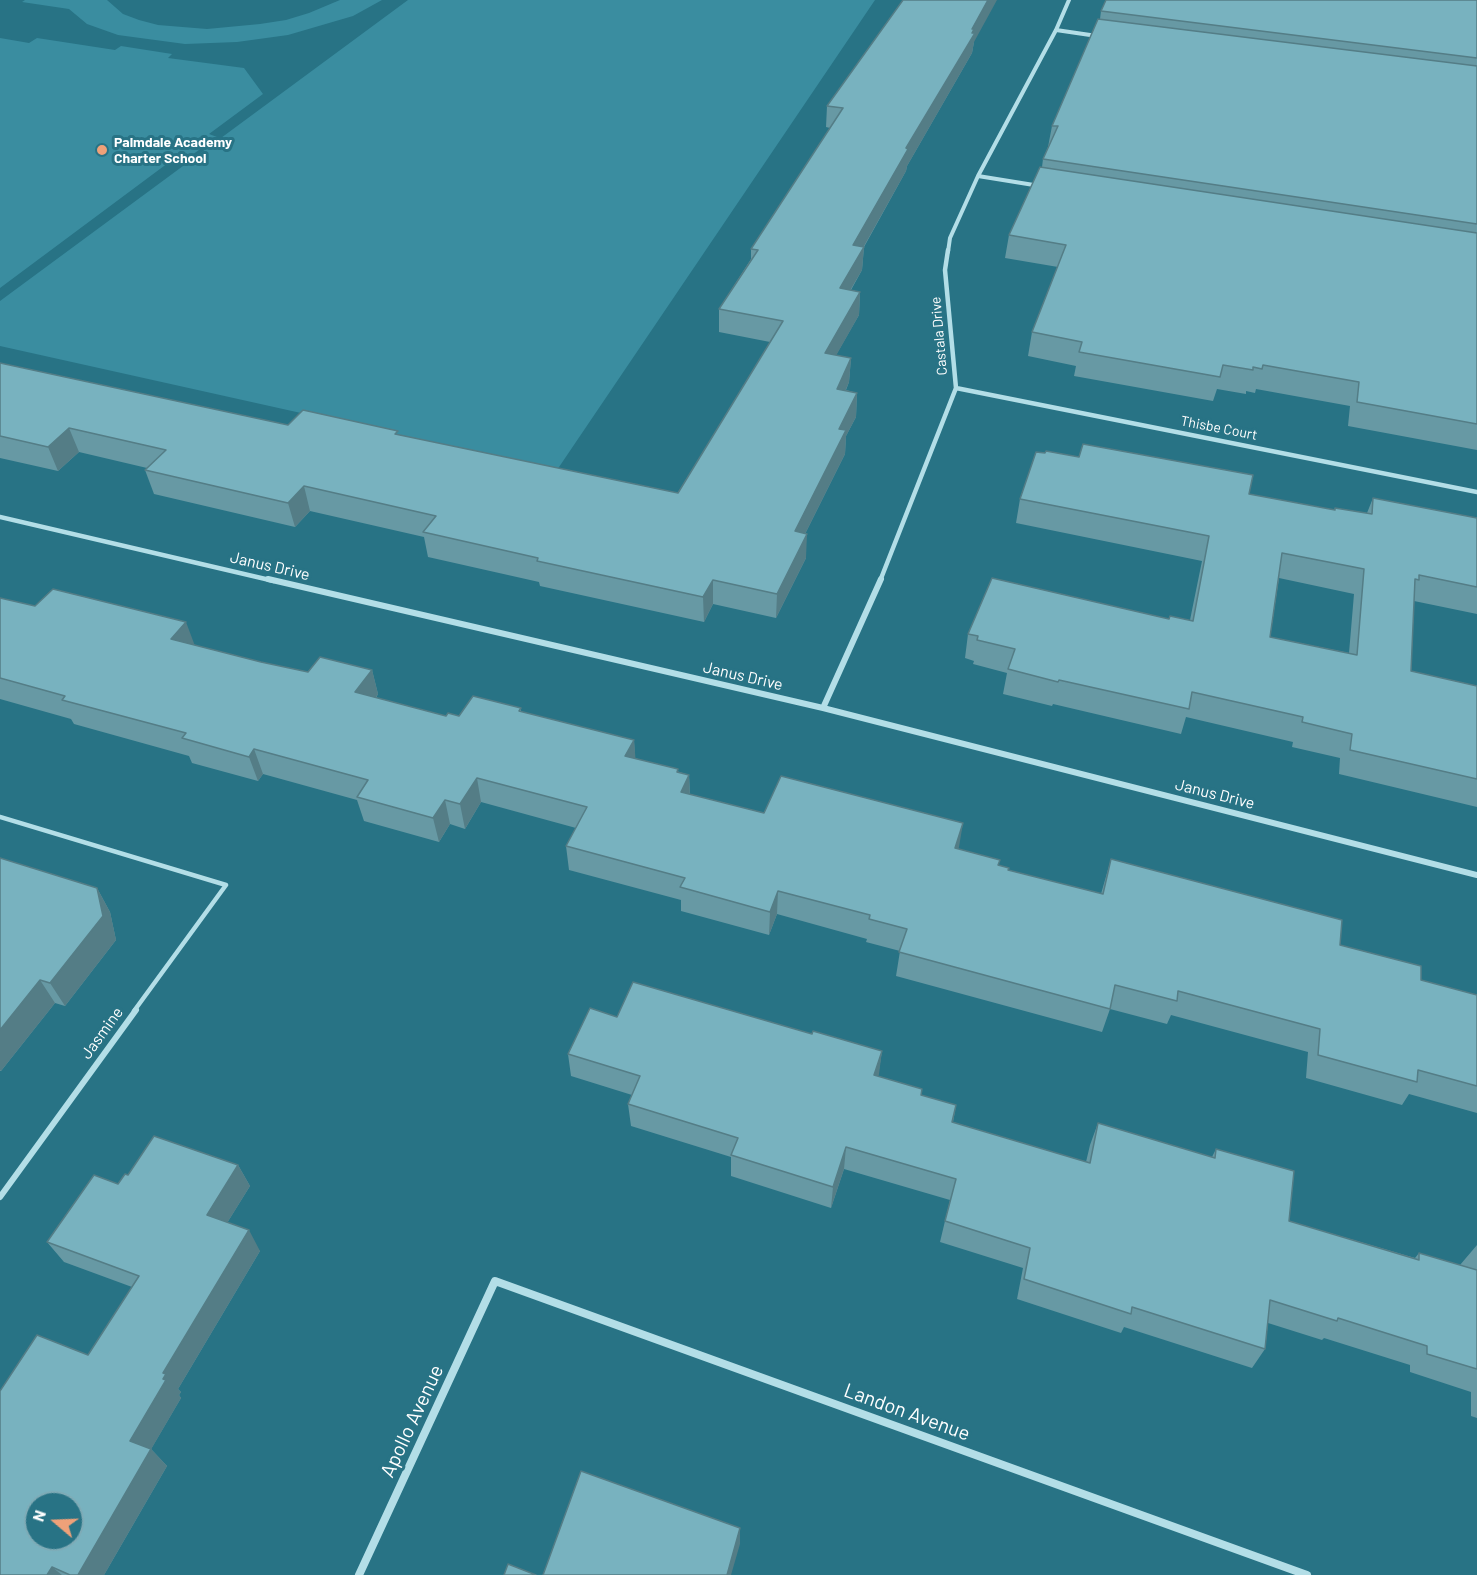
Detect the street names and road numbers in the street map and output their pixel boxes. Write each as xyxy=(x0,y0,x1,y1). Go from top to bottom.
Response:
street label: Castala Drive xyxy=(927,296,951,376)
street label: Thisbe Court xyxy=(1179,412,1259,444)
street label: Janus Drive xyxy=(228,548,312,584)
street label: Janus Drive xyxy=(701,658,785,694)
street label: Janus Drive xyxy=(1173,775,1257,813)
street label: Jasmine xyxy=(77,1003,127,1063)
street label: Apollo Avenue xyxy=(375,1361,449,1481)
street label: Landon Avenue xyxy=(841,1378,973,1446)

